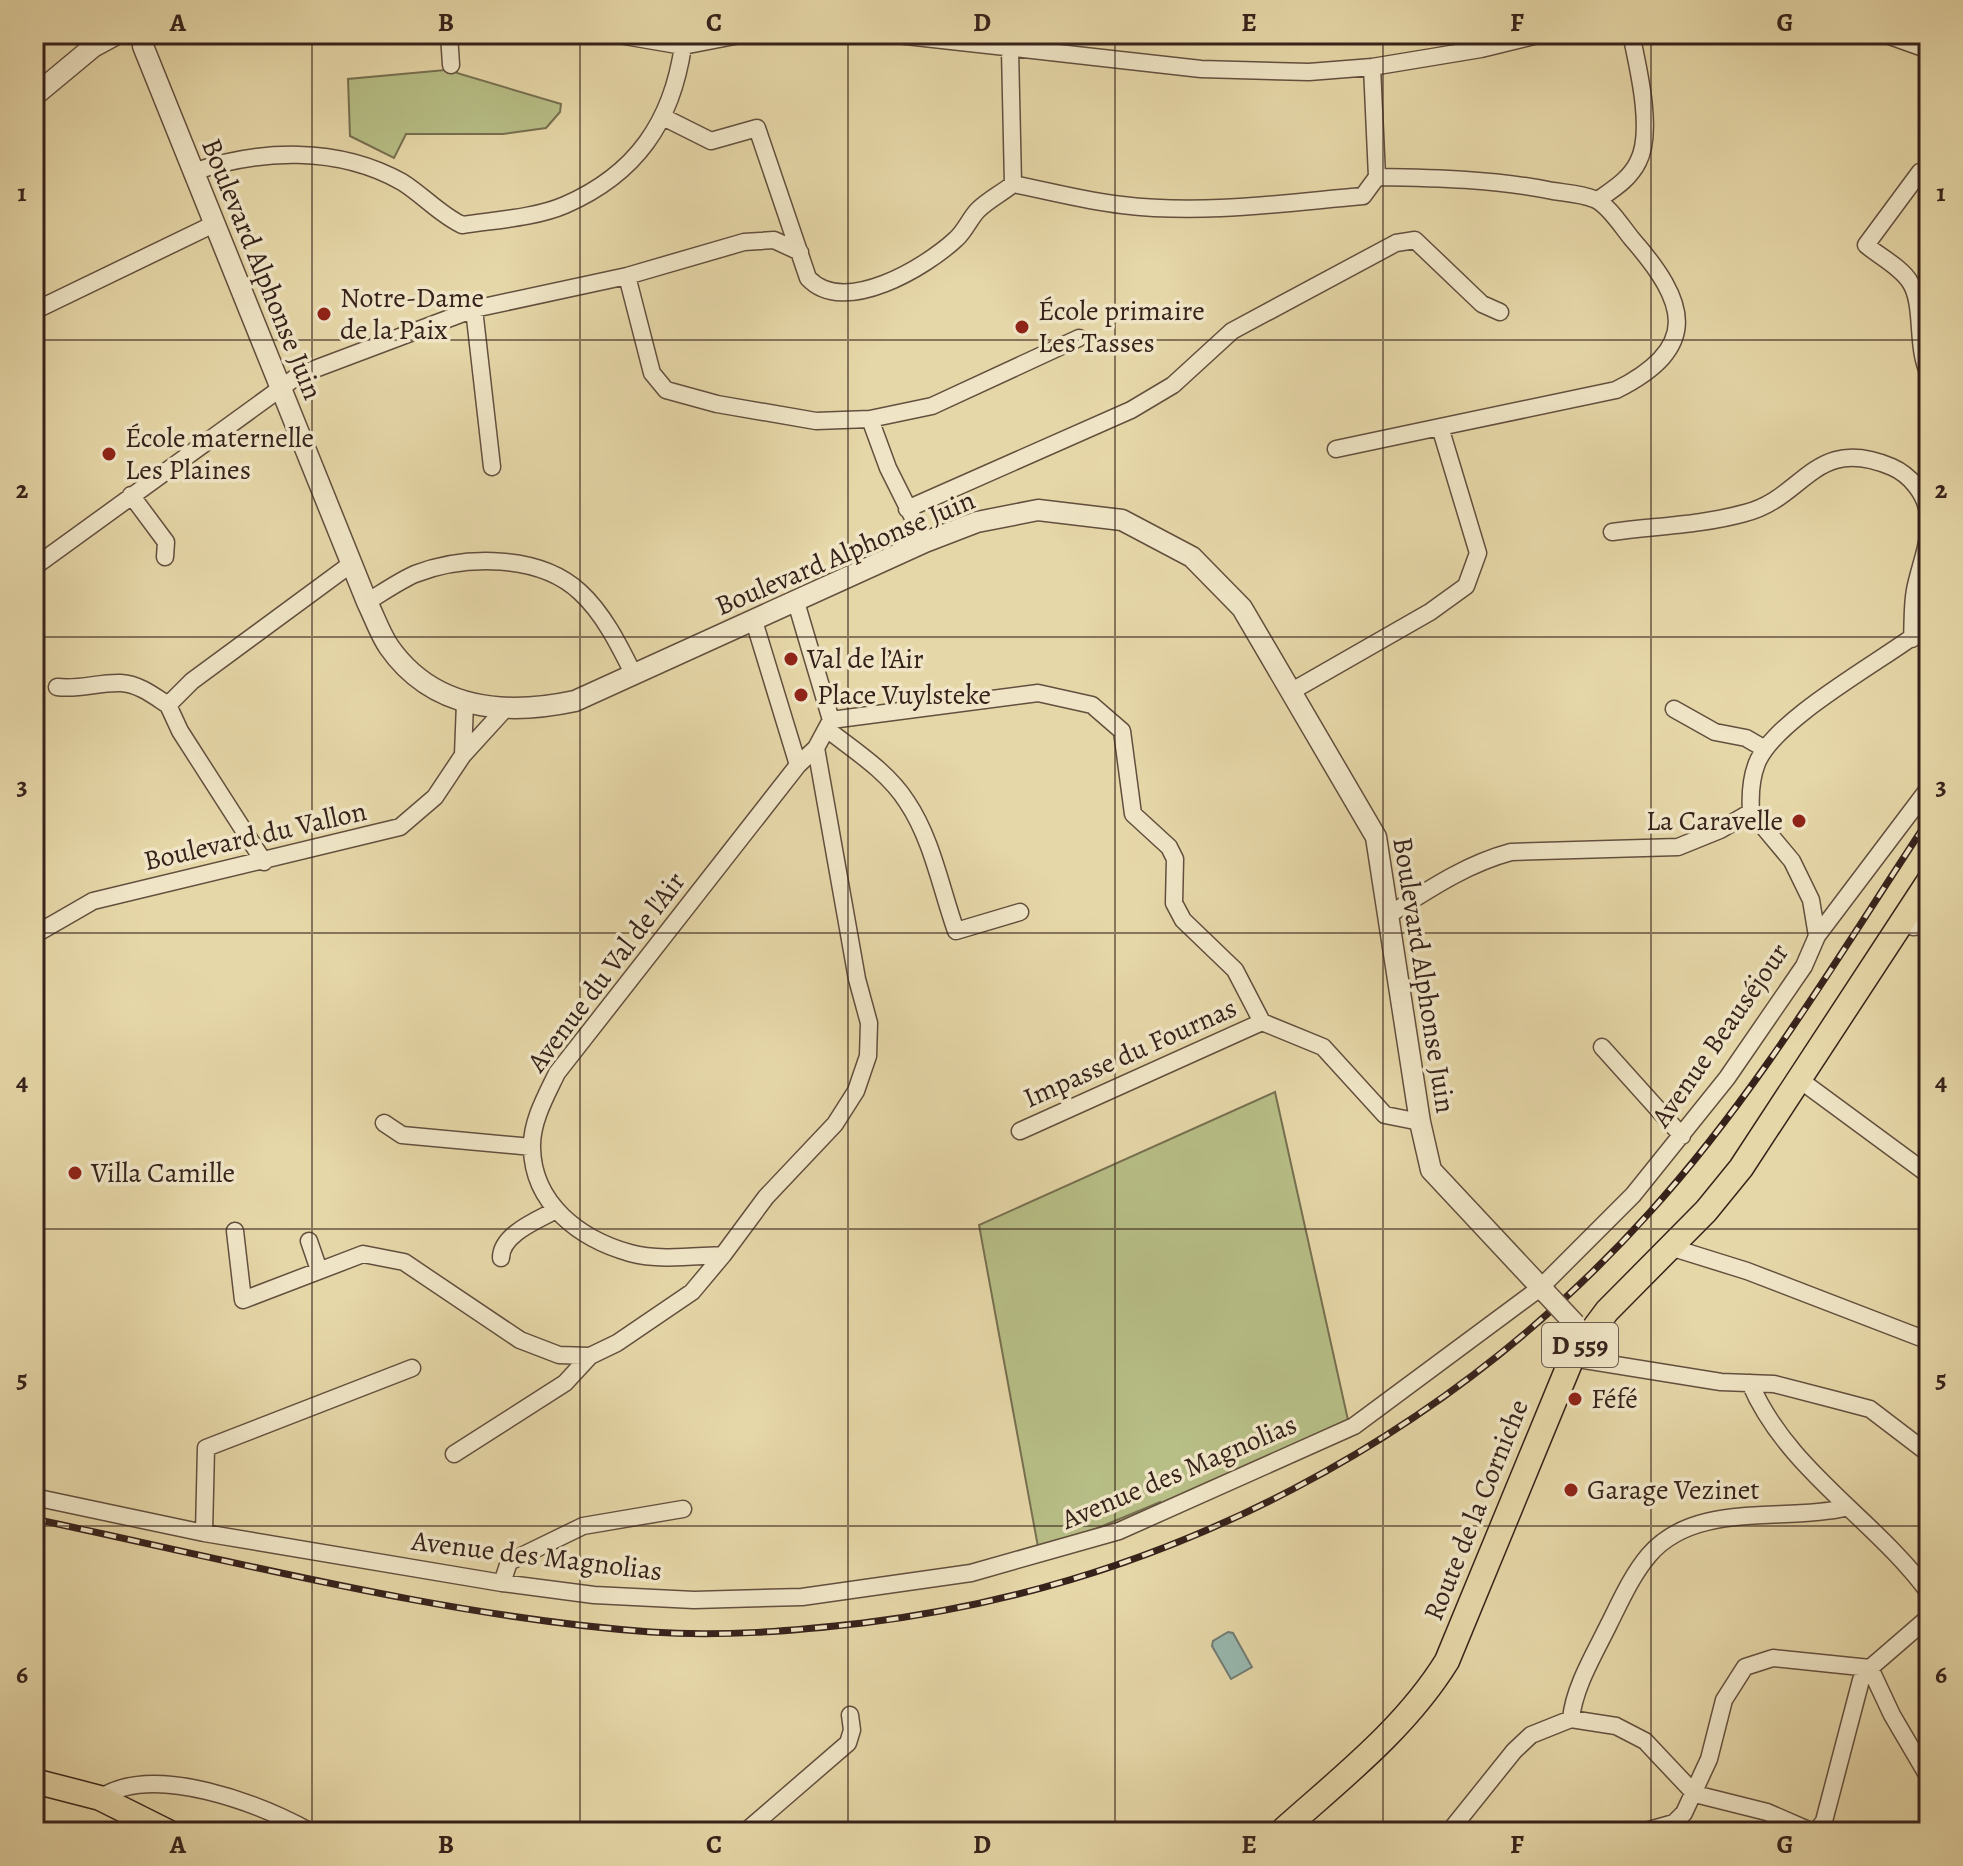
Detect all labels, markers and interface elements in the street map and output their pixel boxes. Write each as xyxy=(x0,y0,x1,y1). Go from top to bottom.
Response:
text: A xyxy=(169,5,187,40)
text: B xyxy=(438,5,454,40)
text: C xyxy=(706,5,722,40)
text: D xyxy=(973,5,991,40)
text: E xyxy=(1241,5,1257,40)
text: F xyxy=(1510,5,1524,40)
text: G xyxy=(1776,5,1794,40)
street label: Boulevard Alphonse Juin xyxy=(192,133,332,405)
text: 1 xyxy=(17,175,27,210)
text: 1 xyxy=(1936,175,1946,210)
place label: Notre-Dame de la Paix xyxy=(340,279,484,349)
place label: École primaire Les Tasses xyxy=(1038,292,1205,362)
marker: Notre-Dame de la Paix xyxy=(315,305,333,323)
marker: École primaire Les Tasses xyxy=(1013,318,1031,336)
place label: École maternelle Les Plaines xyxy=(125,419,314,489)
marker: École maternelle Les Plaines xyxy=(100,445,118,463)
text: 2 xyxy=(16,472,29,507)
text: 2 xyxy=(1935,472,1948,507)
street label: Boulevard Alphonse Juin xyxy=(709,481,981,625)
place label: Val de l’Air xyxy=(806,640,924,678)
marker: Val de l’Air xyxy=(782,650,800,668)
place label: Place Vuylsteke xyxy=(817,676,991,714)
marker: Place Vuylsteke xyxy=(792,686,810,704)
text: 3 xyxy=(16,768,28,803)
text: 3 xyxy=(1935,768,1947,803)
street label: Boulevard du Vallon xyxy=(140,792,370,880)
place label: La Caravelle xyxy=(1646,802,1783,840)
marker: La Caravelle xyxy=(1790,812,1808,830)
street label: Boulevard Alphonse Juin xyxy=(1383,834,1465,1116)
street label: Avenue du Val de l'Air xyxy=(518,864,694,1081)
street label: Avenue Beauséjour xyxy=(1642,935,1798,1135)
street label: Impasse du Fournas xyxy=(1017,989,1243,1117)
text: 4 xyxy=(16,1064,28,1099)
text: 4 xyxy=(1935,1064,1947,1099)
place label: Villa Camille xyxy=(90,1154,235,1192)
marker: Villa Camille xyxy=(66,1164,84,1182)
road number: D 559 xyxy=(1542,1323,1618,1367)
text: 5 xyxy=(16,1361,28,1396)
text: 5 xyxy=(1935,1361,1947,1396)
place label: Féfé xyxy=(1591,1380,1638,1418)
marker: Féfé xyxy=(1566,1390,1584,1408)
street label: Route de la Corniche xyxy=(1414,1394,1538,1626)
street label: Avenue des Magnolias xyxy=(1055,1405,1302,1539)
place label: Garage Vezinet xyxy=(1587,1471,1759,1509)
marker: Garage Vezinet xyxy=(1562,1481,1580,1499)
street label: Avenue des Magnolias xyxy=(409,1522,664,1590)
text: 6 xyxy=(16,1657,28,1692)
text: 6 xyxy=(1935,1657,1947,1692)
text: A xyxy=(169,1827,187,1862)
text: B xyxy=(438,1827,454,1862)
text: C xyxy=(706,1827,722,1862)
text: D xyxy=(973,1827,991,1862)
text: E xyxy=(1241,1827,1257,1862)
text: F xyxy=(1510,1827,1524,1862)
text: G xyxy=(1776,1827,1794,1862)

